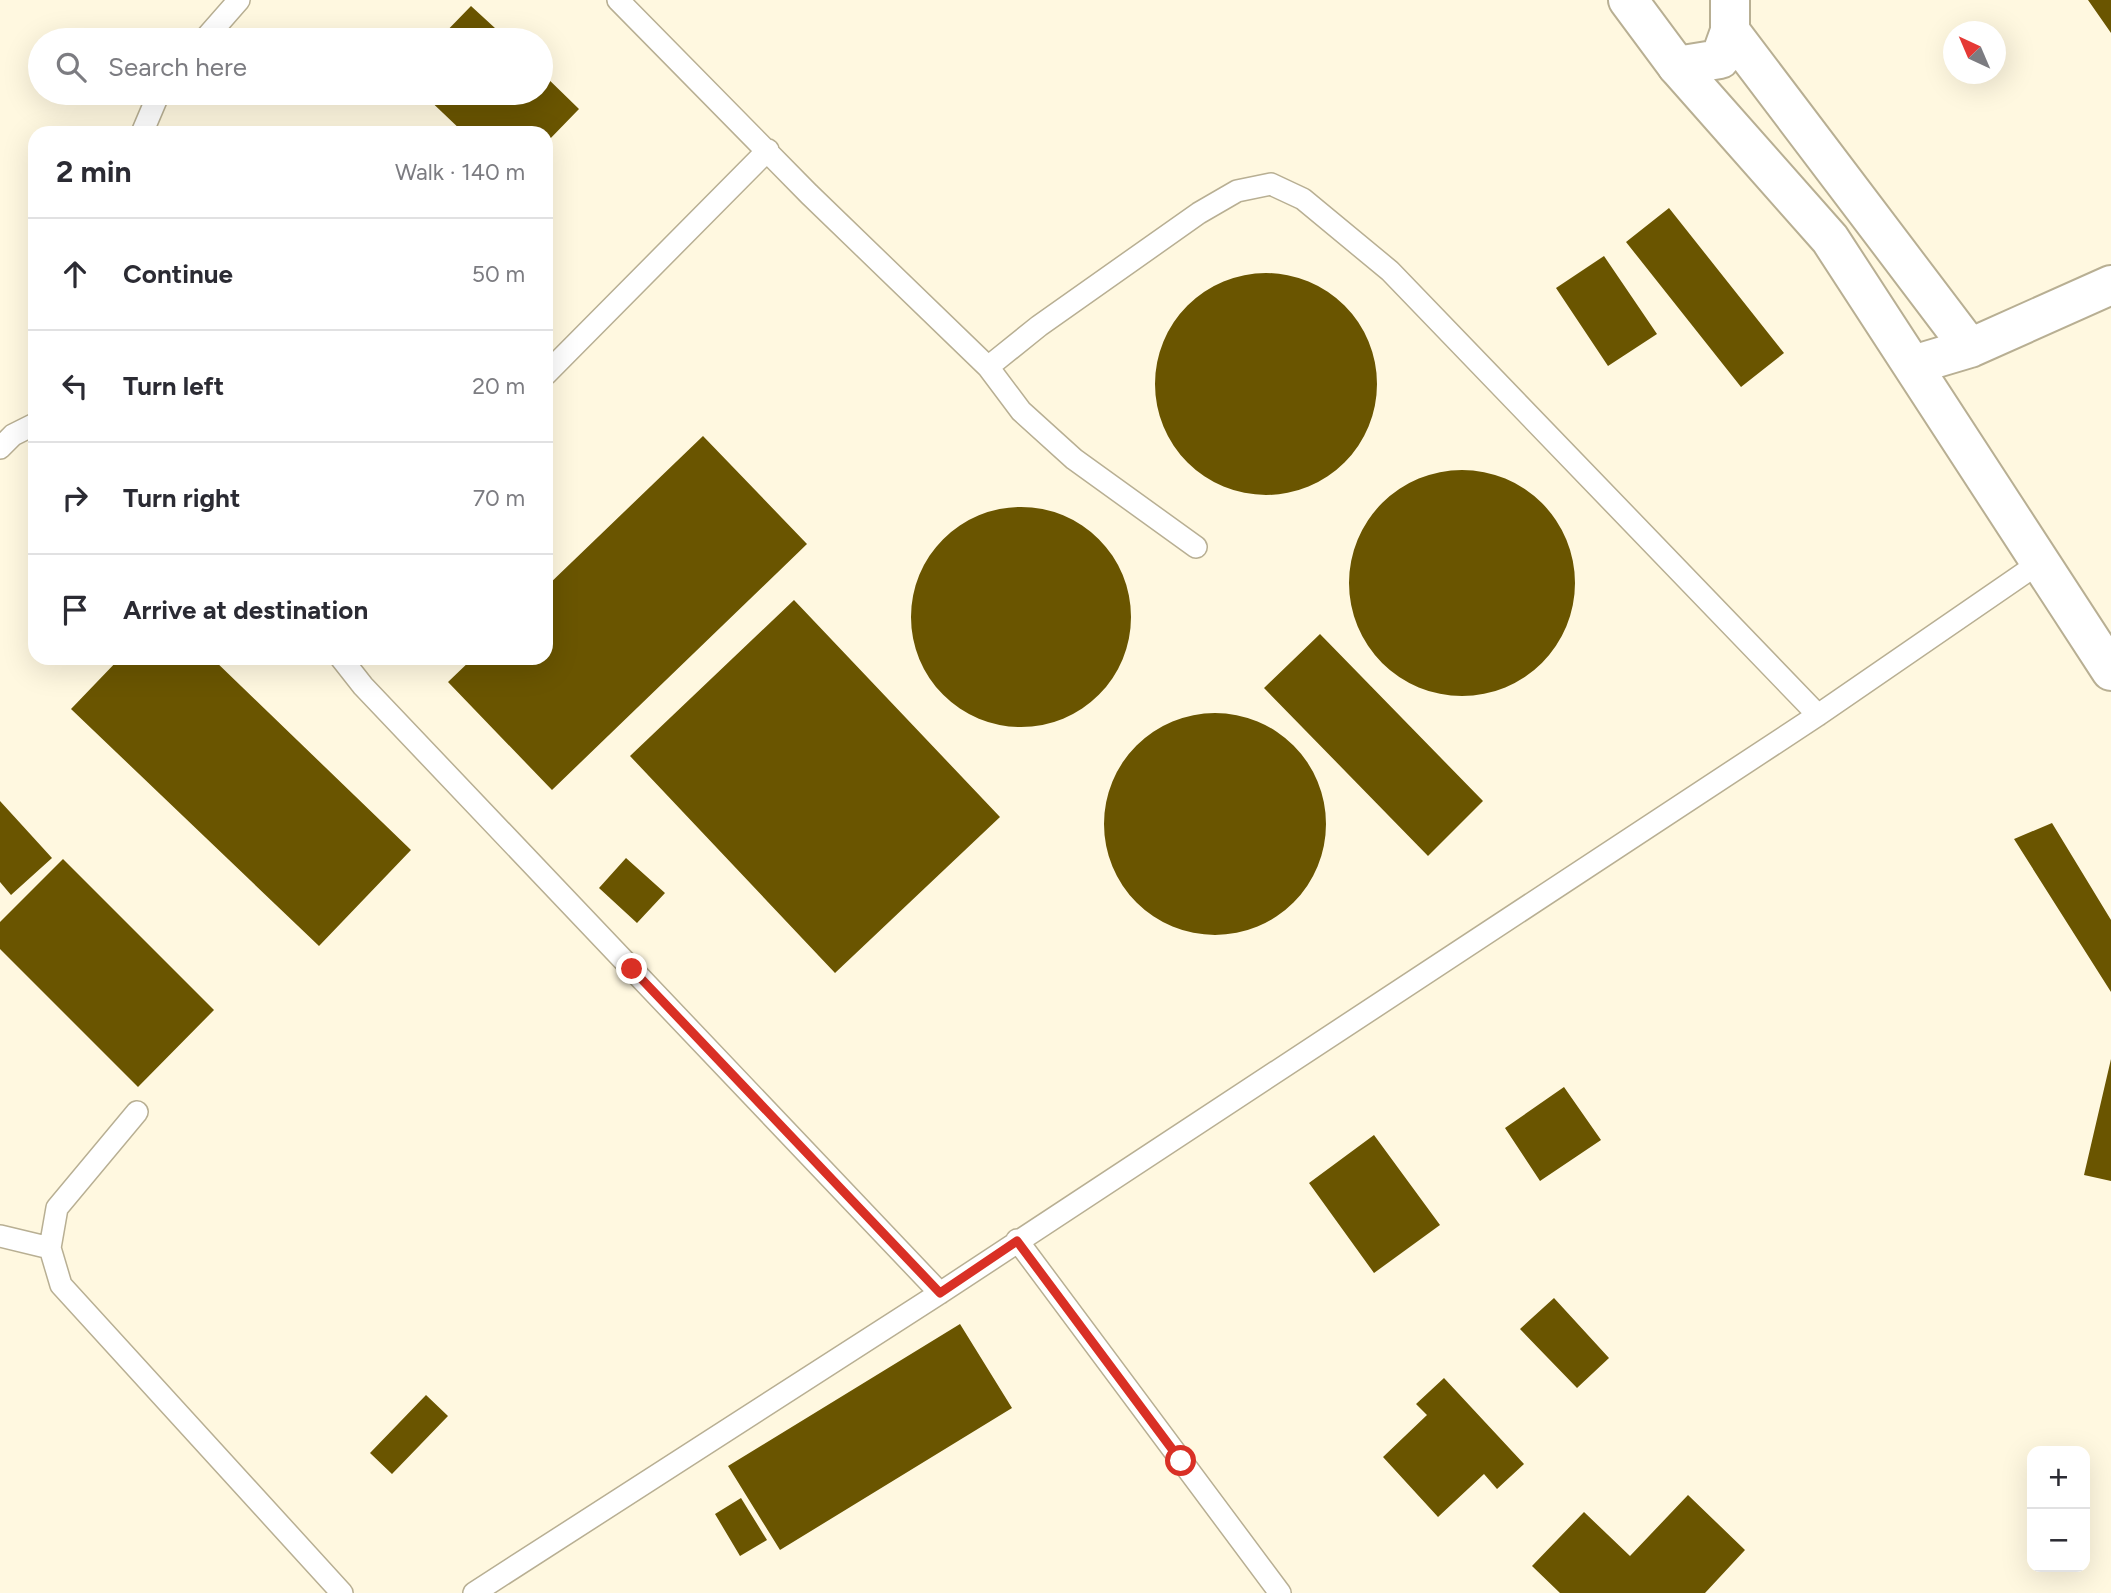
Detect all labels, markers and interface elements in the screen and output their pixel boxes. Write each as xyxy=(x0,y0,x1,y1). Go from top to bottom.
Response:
north arrow xyxy=(1943,21,2006,84)
search box xyxy=(28,28,553,105)
icon: search xyxy=(52,48,90,86)
text: Search here xyxy=(108,51,247,83)
text: 2 min xyxy=(56,153,132,190)
text: Walk · 140 m xyxy=(395,158,525,186)
icon: ahead xyxy=(56,255,94,293)
text: Continue xyxy=(123,258,233,290)
text: 50 m xyxy=(472,260,525,288)
icon: left xyxy=(56,367,94,405)
text: Turn left xyxy=(123,370,224,402)
text: 20 m xyxy=(472,372,525,400)
icon: right xyxy=(56,479,94,517)
text: Turn right xyxy=(123,482,240,514)
text: 70 m xyxy=(473,484,525,512)
icon: arrive xyxy=(56,591,94,629)
text: Arrive at destination xyxy=(123,594,368,626)
route end xyxy=(616,953,647,984)
route start xyxy=(1165,1445,1196,1476)
map controls xyxy=(2027,1446,2090,1572)
button: + xyxy=(2027,1446,2090,1509)
button: − xyxy=(2027,1509,2090,1572)

